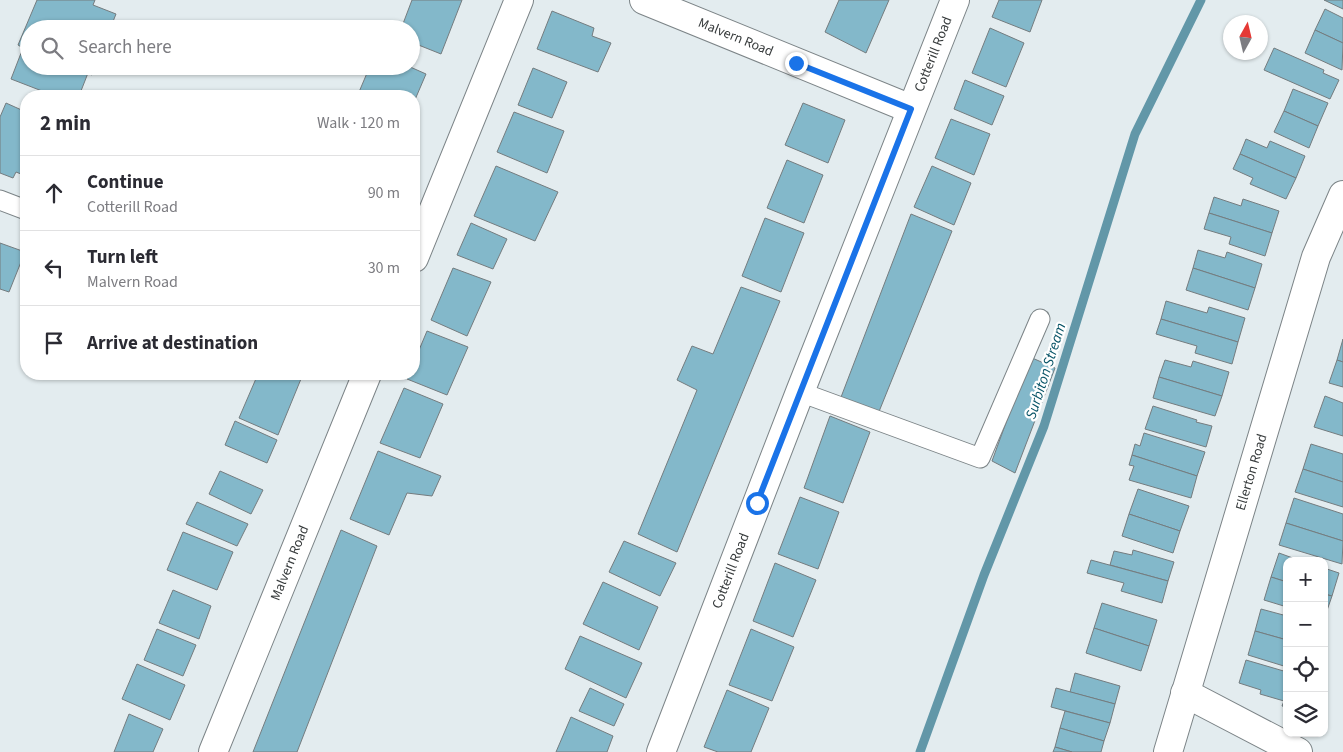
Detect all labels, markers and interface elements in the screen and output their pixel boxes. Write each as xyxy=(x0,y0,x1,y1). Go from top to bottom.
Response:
street label: Malvern Road xyxy=(695,13,776,62)
street label: Cotterill Road xyxy=(910,14,957,95)
north arrow xyxy=(1223,15,1268,60)
search box xyxy=(20,20,420,75)
icon: search xyxy=(38,34,66,62)
text: Search here xyxy=(78,34,172,61)
route end xyxy=(785,52,808,75)
text: 2 min xyxy=(40,108,91,138)
text: Walk · 120 m xyxy=(317,112,400,134)
text: Continue xyxy=(87,169,164,196)
icon: ahead xyxy=(40,179,68,207)
text: 90 m xyxy=(368,182,400,204)
text: Cotterill Road xyxy=(87,196,178,218)
text: Turn left xyxy=(87,244,158,271)
icon: left xyxy=(40,254,68,282)
text: 30 m xyxy=(368,257,400,279)
text: Malvern Road xyxy=(87,271,178,293)
water label: Surbiton Stream xyxy=(1021,320,1071,422)
icon: arrive xyxy=(40,329,68,357)
text: Arrive at destination xyxy=(87,330,258,357)
street label: Ellerton Road xyxy=(1231,431,1273,513)
route start xyxy=(746,492,769,515)
street label: Malvern Road xyxy=(266,522,314,604)
street label: Cotterill Road xyxy=(707,530,755,612)
map controls xyxy=(1283,557,1328,737)
button: + xyxy=(1283,557,1328,602)
button: − xyxy=(1283,602,1328,647)
button: locate xyxy=(1283,647,1328,692)
button: layers xyxy=(1283,692,1328,737)

